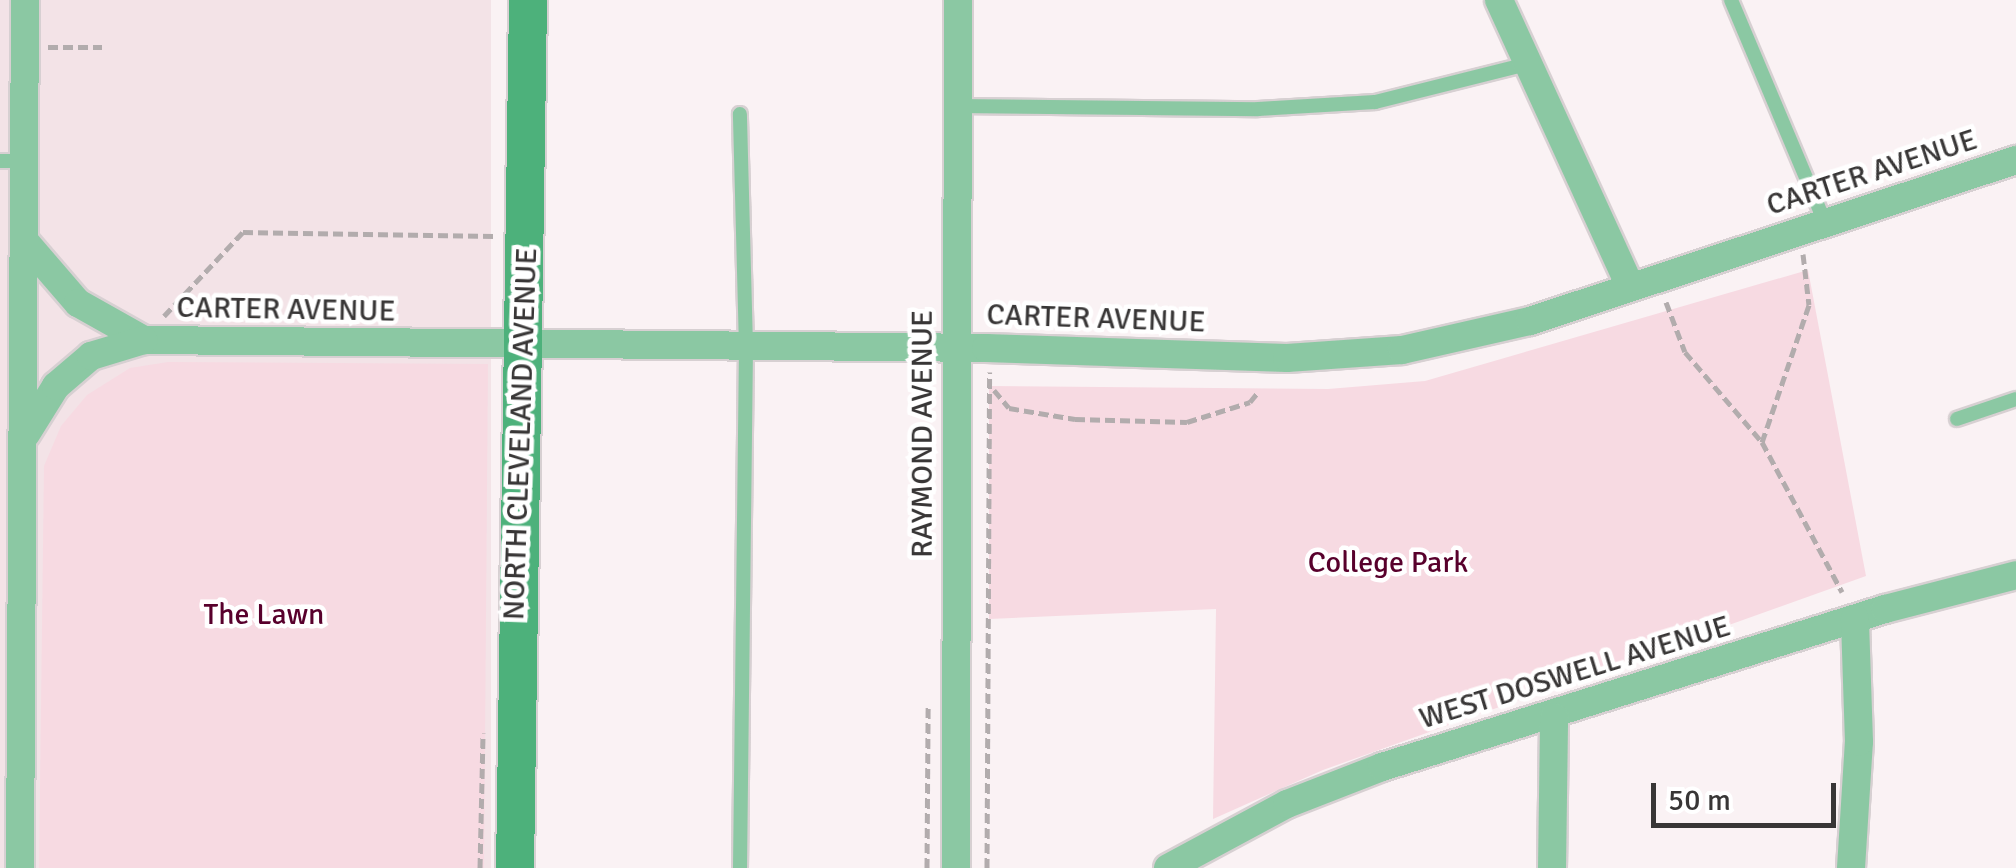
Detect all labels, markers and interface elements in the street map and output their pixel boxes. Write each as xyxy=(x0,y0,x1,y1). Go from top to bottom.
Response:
street label: CARTER AVENUE xyxy=(1762,122,1982,224)
street label: NORTH CLEVELAND AVENUE xyxy=(497,247,545,621)
street label: CARTER AVENUE xyxy=(176,290,396,330)
street label: CARTER AVENUE xyxy=(986,297,1206,341)
street label: RAYMOND AVENUE xyxy=(905,310,941,558)
park label: College Park xyxy=(1308,545,1468,581)
park label: The Lawn xyxy=(204,597,324,633)
street label: WEST DOSWELL AVENUE xyxy=(1415,609,1735,737)
scale bar xyxy=(1656,763,1841,825)
text: 50 m xyxy=(1668,782,1731,819)

